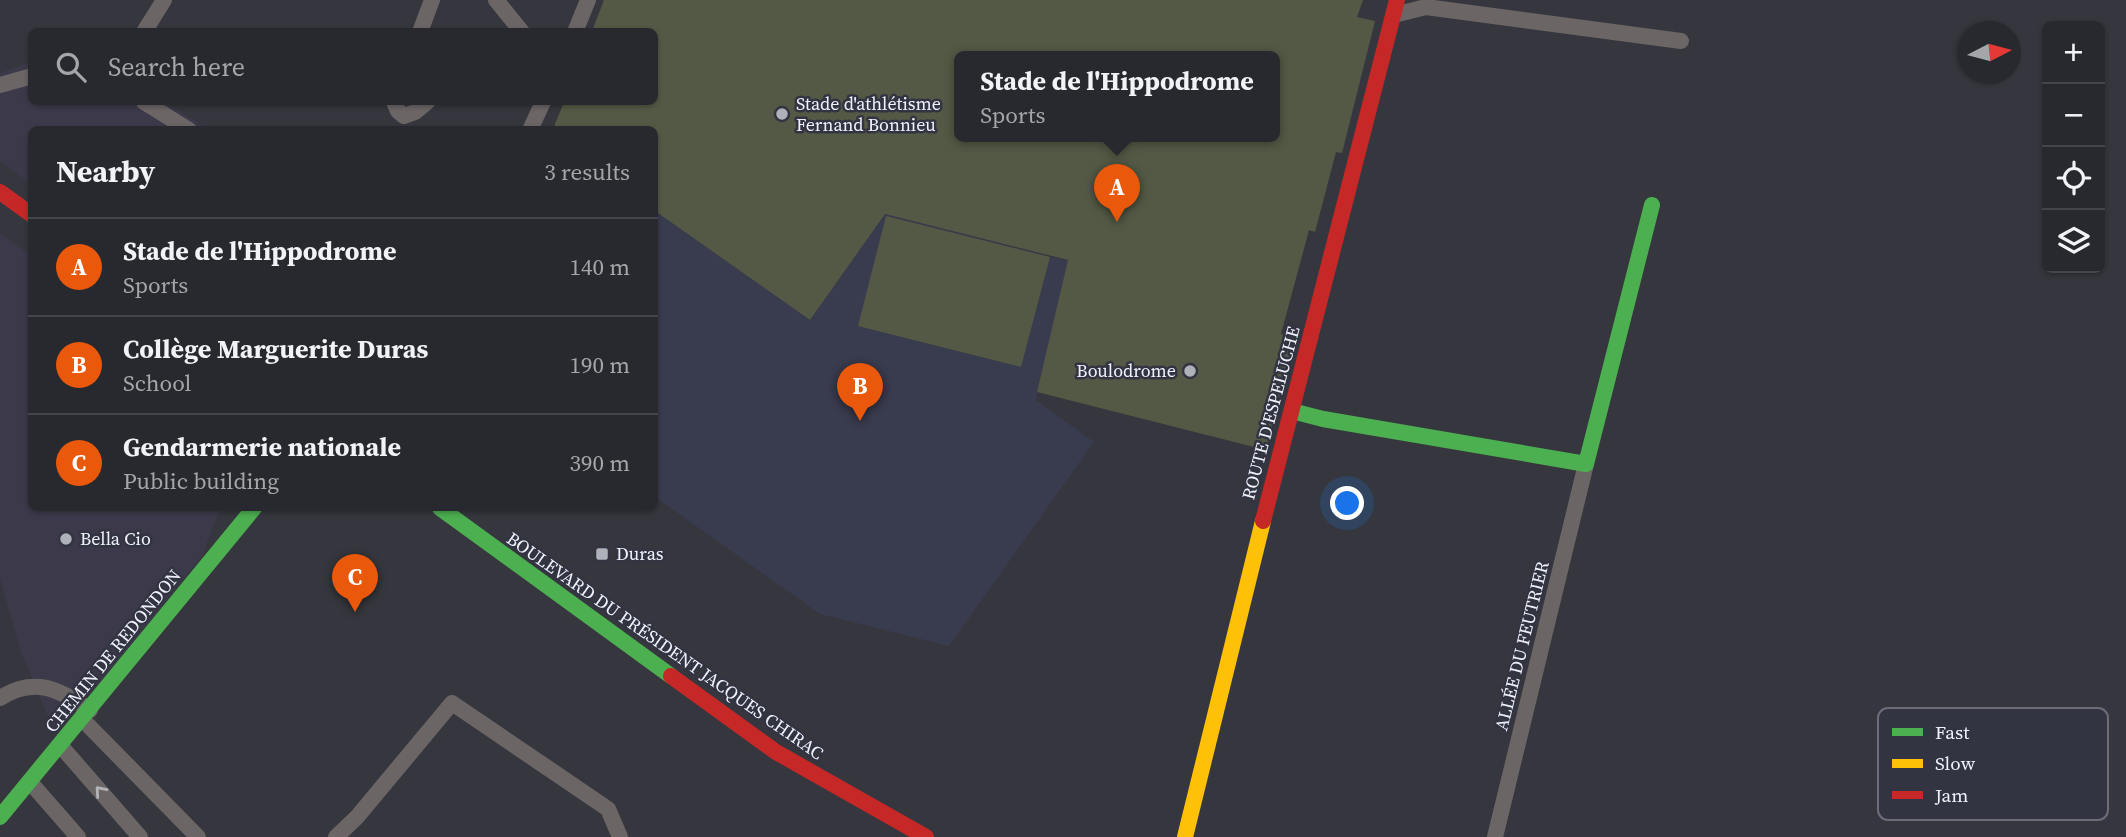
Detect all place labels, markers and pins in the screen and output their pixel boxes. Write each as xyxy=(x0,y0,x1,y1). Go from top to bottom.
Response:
place label: Stade d'athlétisme Fernand Bonnieu xyxy=(796,91,941,137)
marker: Stade d'athlétisme Fernand Bonnieu xyxy=(774,106,790,122)
pin: A xyxy=(1094,164,1140,222)
place label: Boulodrome xyxy=(1076,358,1176,383)
pin: B xyxy=(837,363,883,421)
marker: Boulodrome xyxy=(1182,363,1198,379)
place label: Bella Cio xyxy=(80,526,151,551)
marker: Bella Cio xyxy=(58,531,74,547)
place label: Duras xyxy=(616,541,664,566)
marker: Duras xyxy=(594,546,610,562)
pin: C xyxy=(332,554,378,612)

